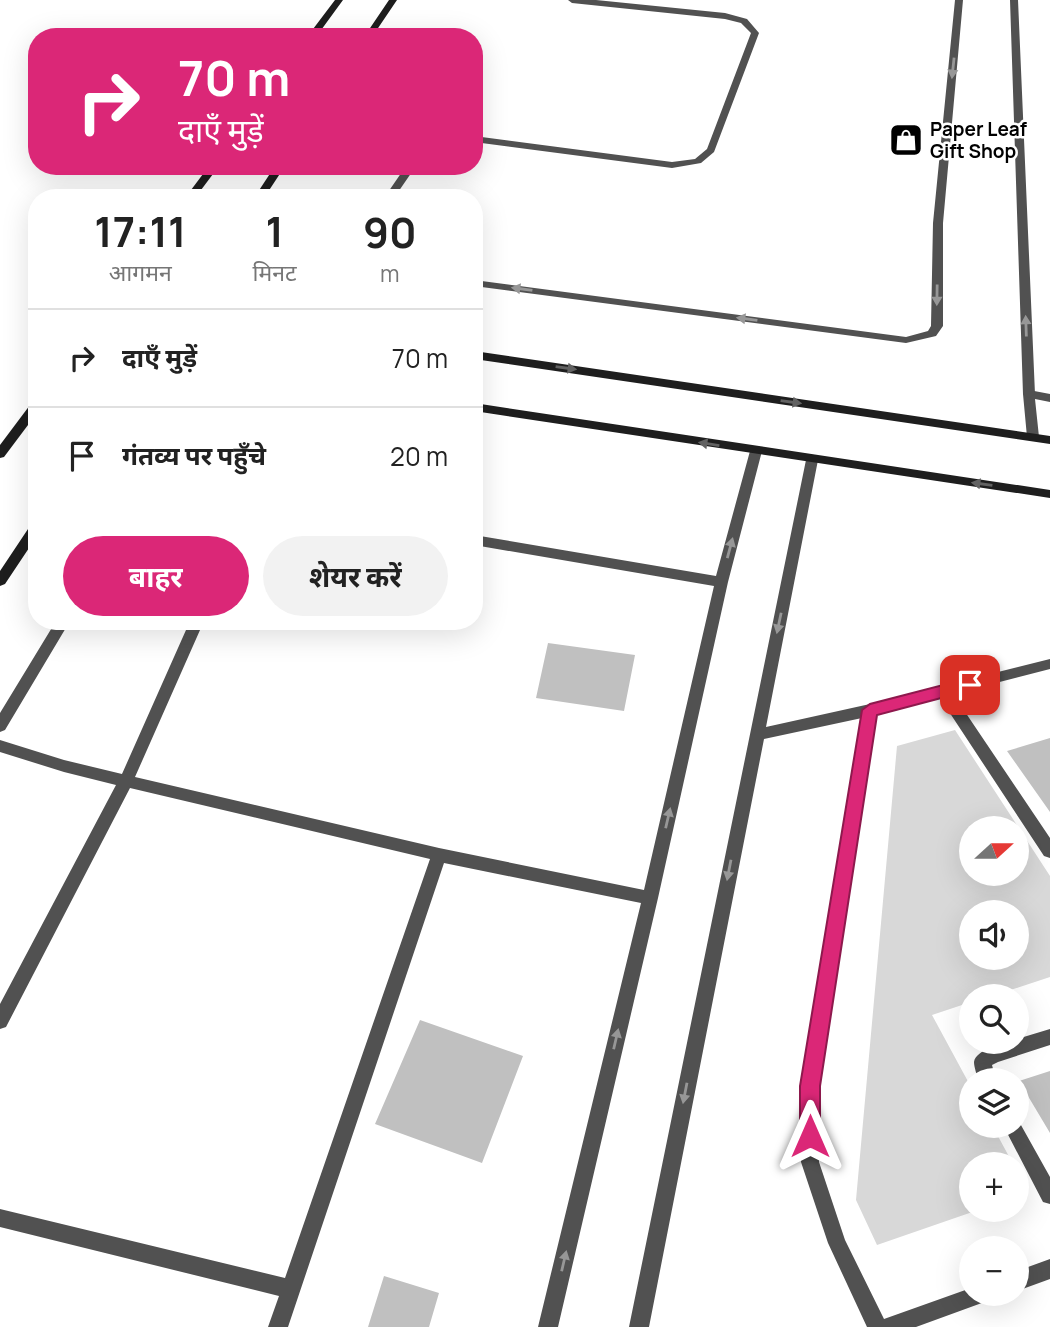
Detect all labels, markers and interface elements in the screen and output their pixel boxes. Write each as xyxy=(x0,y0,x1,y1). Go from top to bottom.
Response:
text: 70 m xyxy=(178,44,290,111)
icon: right xyxy=(63,56,154,147)
one-way arrow xyxy=(947,57,958,79)
text: दाएँ मुड़ें xyxy=(178,108,264,152)
place label: Paper Leaf Gift Shop xyxy=(930,116,1027,164)
shop icon: Paper Leaf Gift Shop xyxy=(887,121,925,159)
text: 17:11 xyxy=(94,202,186,260)
text: 1 xyxy=(265,202,284,260)
text: 90 xyxy=(363,203,417,261)
text: आगमन xyxy=(109,256,172,288)
text: मिनट xyxy=(253,256,297,288)
text: m xyxy=(380,257,400,289)
one-way arrow xyxy=(511,284,533,295)
one-way arrow xyxy=(931,284,943,306)
one-way arrow xyxy=(736,314,758,325)
one-way arrow xyxy=(1021,315,1032,337)
icon: right xyxy=(63,339,101,377)
text: दाएँ मुड़ें xyxy=(122,339,197,375)
text: 70 m xyxy=(392,340,448,376)
one-way arrow xyxy=(555,363,577,374)
one-way arrow xyxy=(780,396,802,407)
icon: arrive xyxy=(63,437,101,475)
text: गंतव्य पर पहुँचे xyxy=(122,437,266,473)
text: 20 m xyxy=(390,438,448,474)
one-way arrow xyxy=(698,438,720,449)
one-way arrow xyxy=(971,479,993,490)
button: बाहर xyxy=(63,536,249,616)
button: शेयर करें xyxy=(263,536,448,616)
one-way arrow xyxy=(725,537,735,558)
one-way arrow xyxy=(773,612,784,634)
pin xyxy=(940,655,1000,715)
icon: arrive xyxy=(951,666,989,704)
one-way arrow xyxy=(662,807,673,829)
north arrow xyxy=(959,816,1029,886)
map controls xyxy=(959,816,1029,1306)
one-way arrow xyxy=(724,859,735,881)
button: sound xyxy=(959,900,1029,970)
button: search xyxy=(959,984,1029,1054)
one-way arrow xyxy=(611,1028,622,1050)
button: layers xyxy=(959,1068,1029,1138)
one-way arrow xyxy=(680,1082,691,1104)
position arrow xyxy=(773,1099,847,1173)
button: + xyxy=(959,1152,1029,1222)
button: − xyxy=(959,1236,1029,1306)
one-way arrow xyxy=(559,1250,570,1272)

